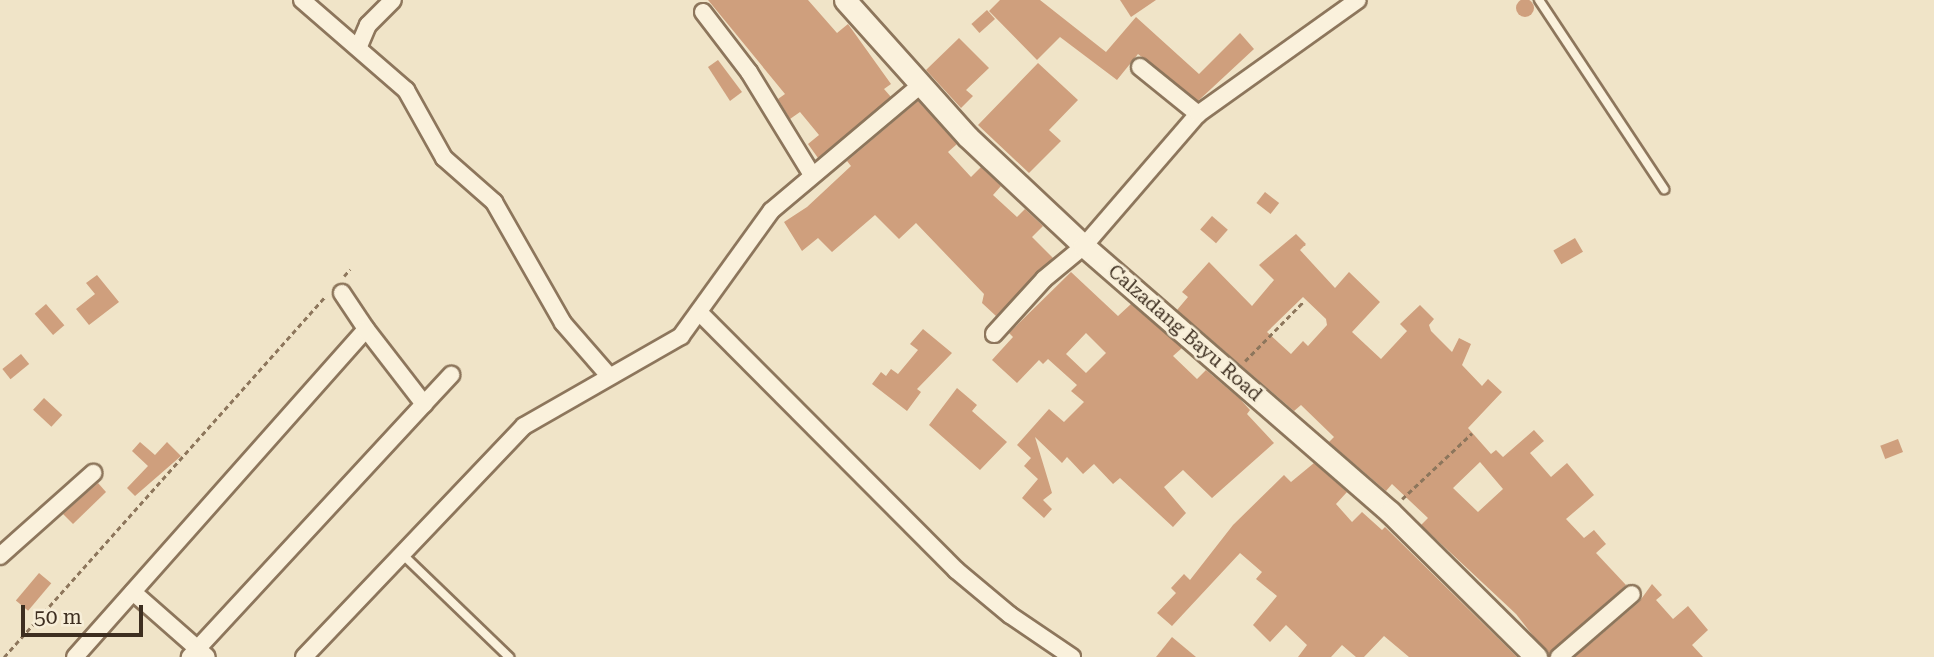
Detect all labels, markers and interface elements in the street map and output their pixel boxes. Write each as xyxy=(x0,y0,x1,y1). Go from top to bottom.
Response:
street label: Calzadang Bayu Road xyxy=(1103,260,1267,406)
scale bar xyxy=(24,590,147,634)
text: 50 m xyxy=(34,605,82,629)

